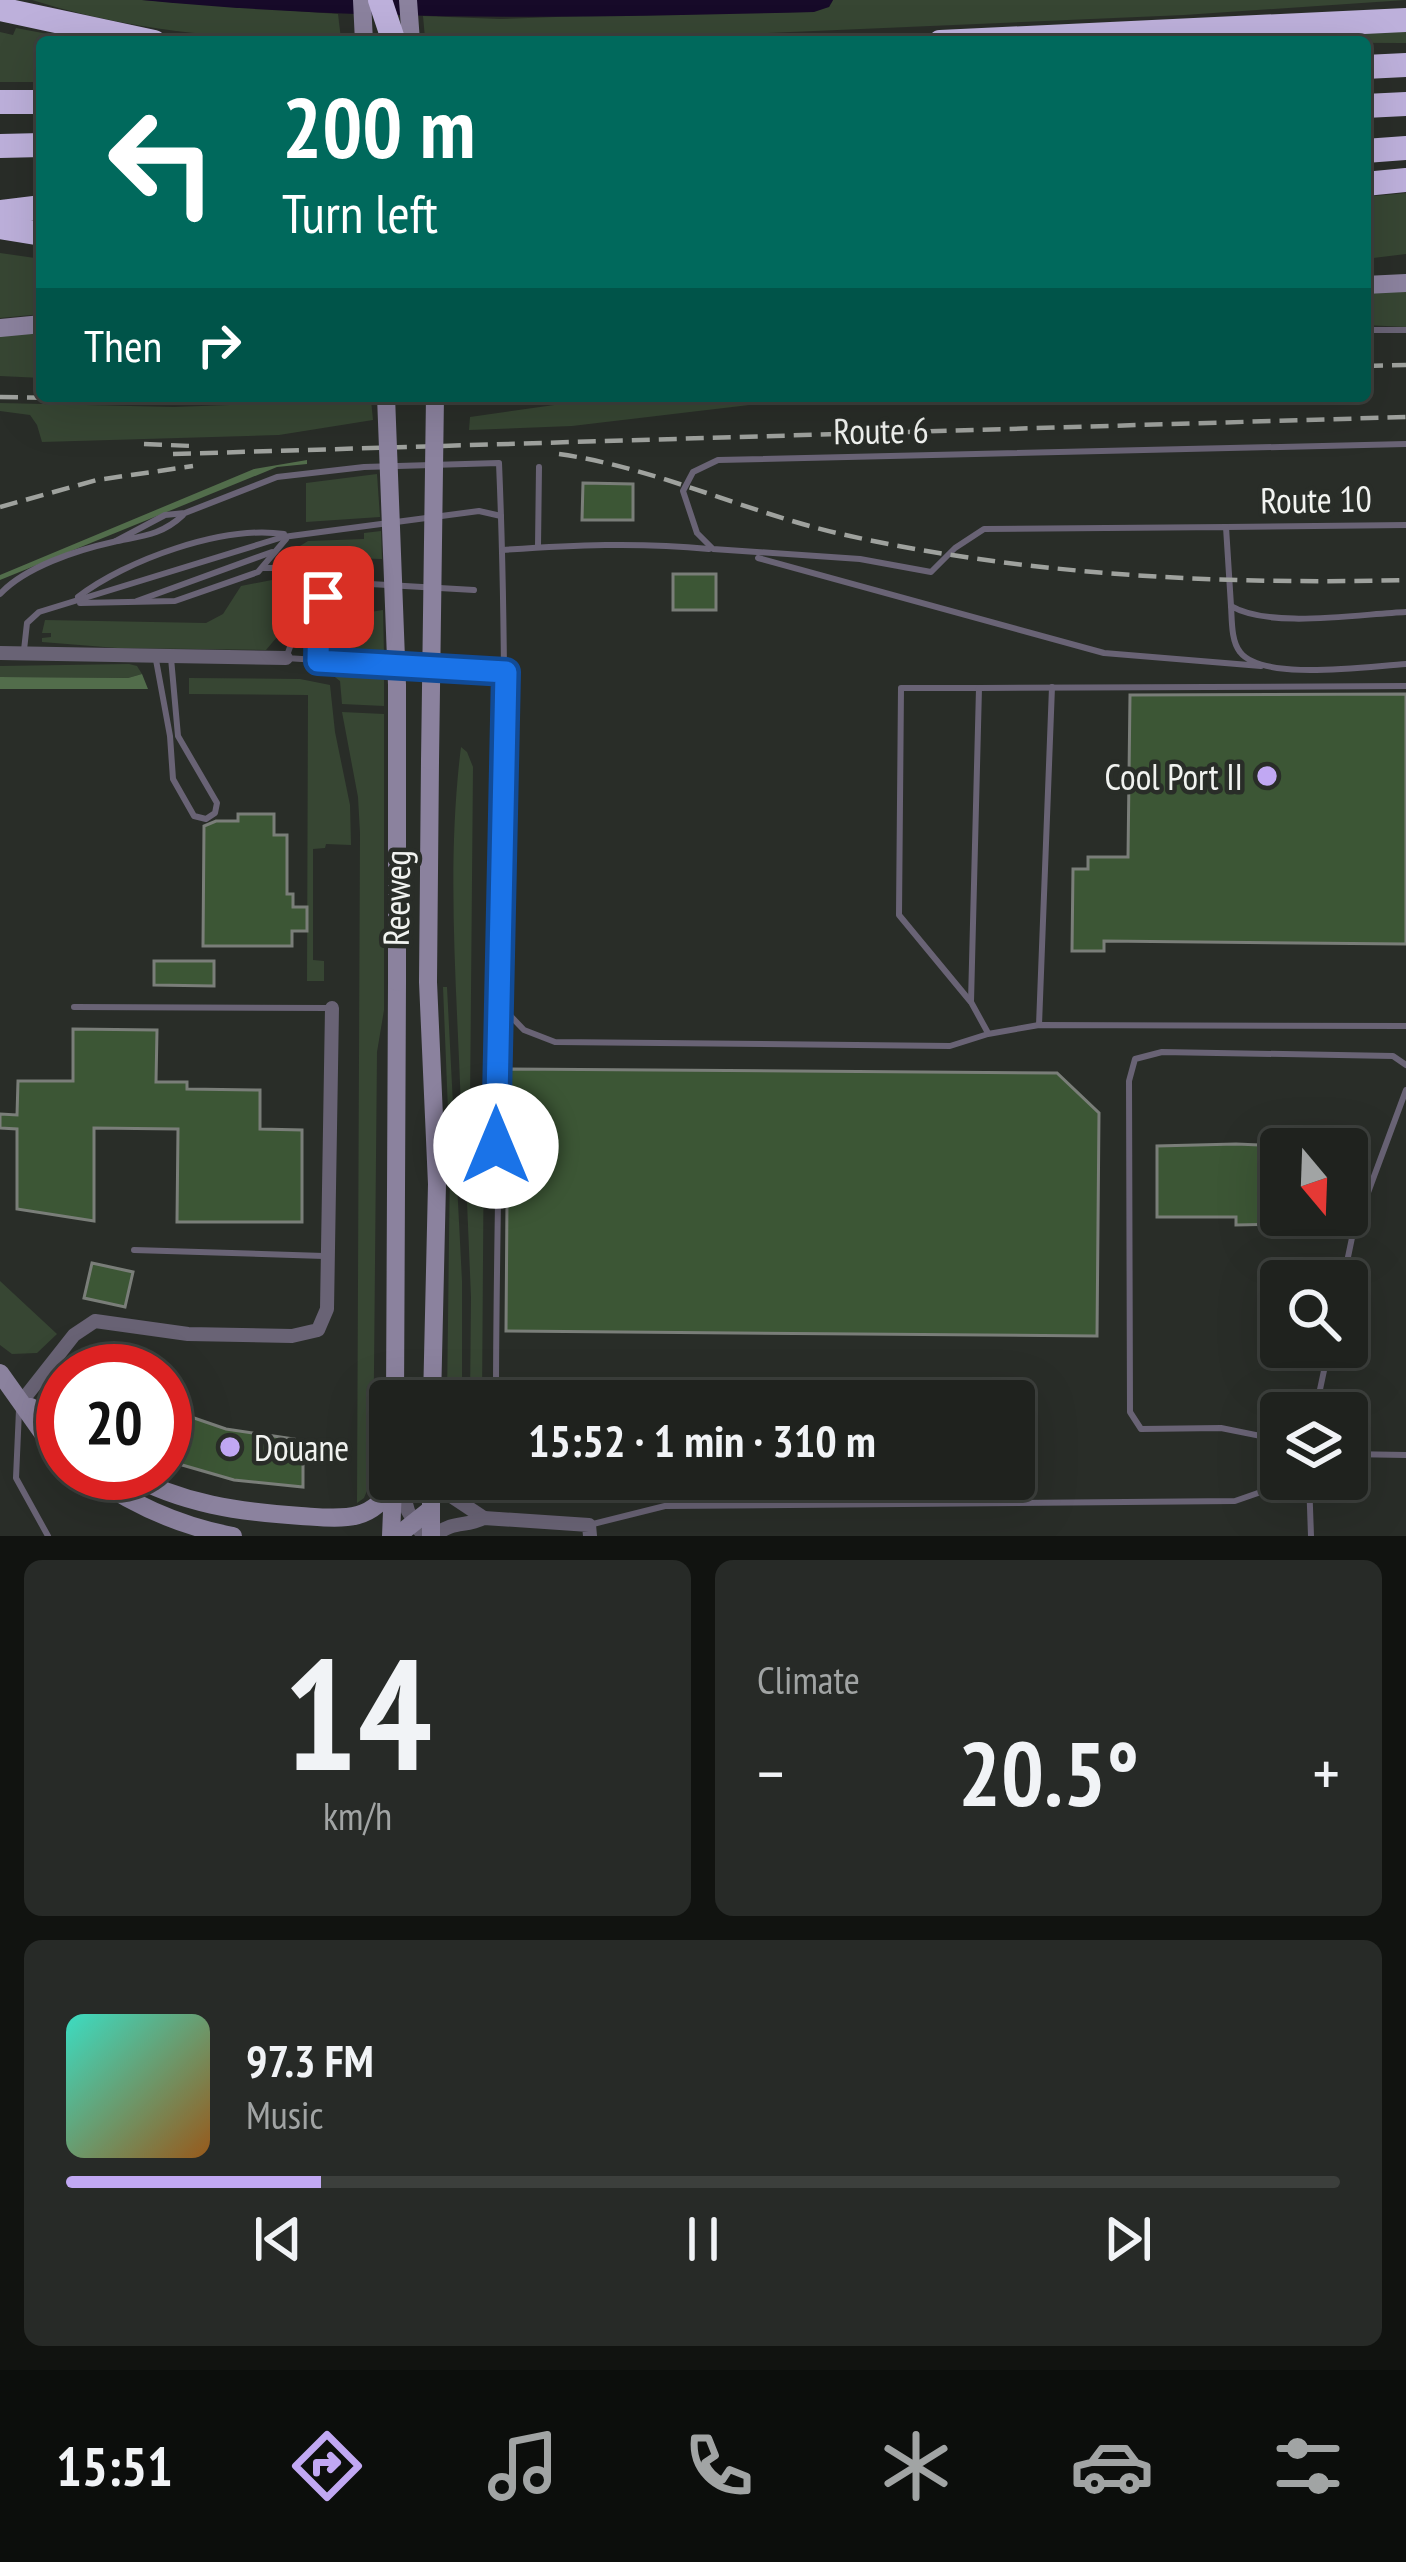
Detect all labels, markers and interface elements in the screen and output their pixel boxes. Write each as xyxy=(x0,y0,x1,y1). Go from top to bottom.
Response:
text: 200 m xyxy=(282,72,475,181)
icon: left xyxy=(84,84,240,240)
text: Turn left xyxy=(282,178,438,248)
icon: right xyxy=(186,312,252,378)
text: Then xyxy=(84,316,162,374)
street label: Route 6 xyxy=(833,406,929,454)
street label: Route 10 xyxy=(1260,475,1372,523)
pin xyxy=(272,546,374,648)
icon: arrive xyxy=(290,564,356,630)
place label: Cool Port II xyxy=(1105,753,1243,800)
marker: Cool Port II xyxy=(1254,763,1280,789)
street label: Reeweg xyxy=(372,850,420,946)
position arrow xyxy=(433,1083,559,1209)
north arrow xyxy=(1260,1128,1368,1236)
map controls xyxy=(1260,1128,1368,1500)
button: search xyxy=(1260,1260,1368,1368)
speed limit sign: 20 xyxy=(36,1344,192,1500)
button: layers xyxy=(1260,1392,1368,1500)
text: 15:52 · 1 min · 310 m xyxy=(528,1411,876,1469)
place label: Douane xyxy=(254,1424,349,1471)
marker: Douane xyxy=(217,1434,243,1460)
text: 14 xyxy=(283,1611,432,1813)
text: Climate xyxy=(757,1654,860,1705)
text: 20.5° xyxy=(958,1714,1139,1831)
text: − xyxy=(757,1730,784,1815)
text: + xyxy=(1313,1730,1340,1815)
text: km/h xyxy=(323,1790,392,1841)
text: 97.3 FM xyxy=(246,2031,374,2089)
text: Music xyxy=(246,2089,323,2140)
icon: previous xyxy=(245,2206,311,2272)
icon: pause xyxy=(670,2206,736,2272)
icon: next xyxy=(1095,2206,1161,2272)
icon: directions xyxy=(285,2424,369,2508)
icon: music xyxy=(481,2424,565,2508)
icon: phone xyxy=(677,2424,761,2508)
icon: climate xyxy=(874,2424,958,2508)
icon: car xyxy=(1070,2424,1154,2508)
icon: filters xyxy=(1266,2424,1350,2508)
text: 15:51 xyxy=(56,2431,173,2501)

